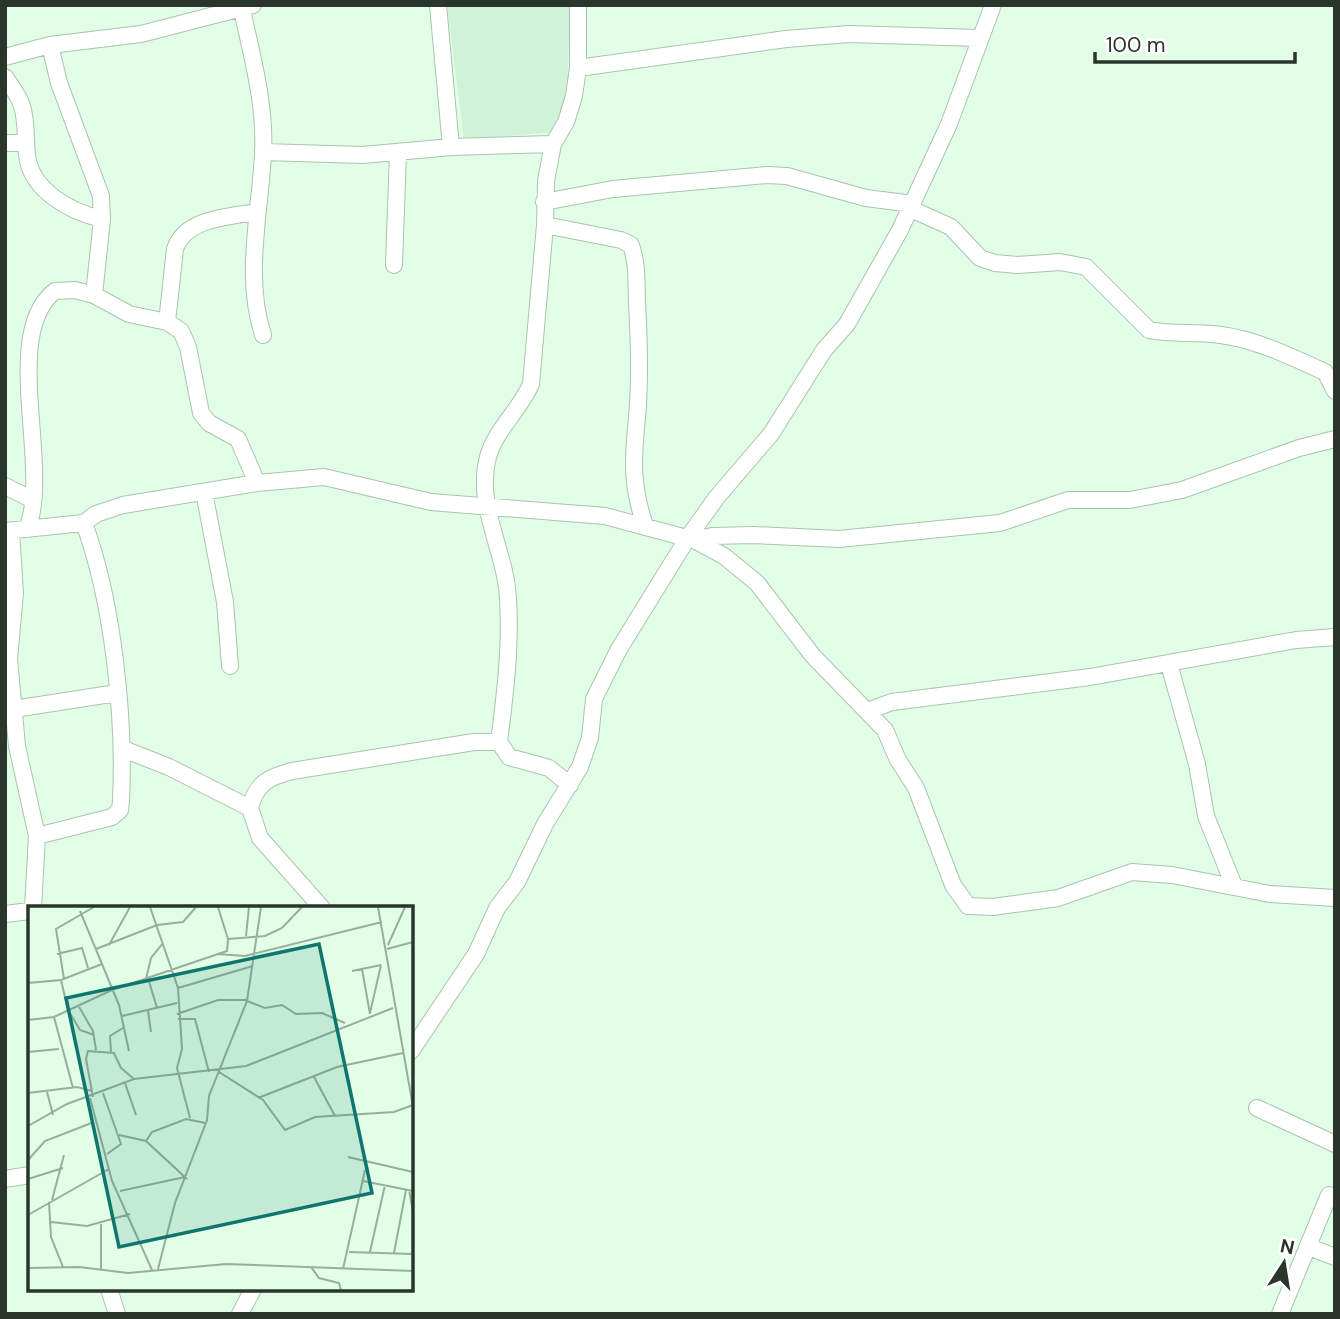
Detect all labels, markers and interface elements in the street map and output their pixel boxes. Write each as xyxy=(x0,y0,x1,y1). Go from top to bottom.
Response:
scale bar xyxy=(1095,21,1294,65)
text: 100 m xyxy=(1106,31,1166,59)
inset map xyxy=(28,906,413,1291)
north arrow xyxy=(1249,1228,1319,1298)
text: N xyxy=(1278,1233,1297,1261)

